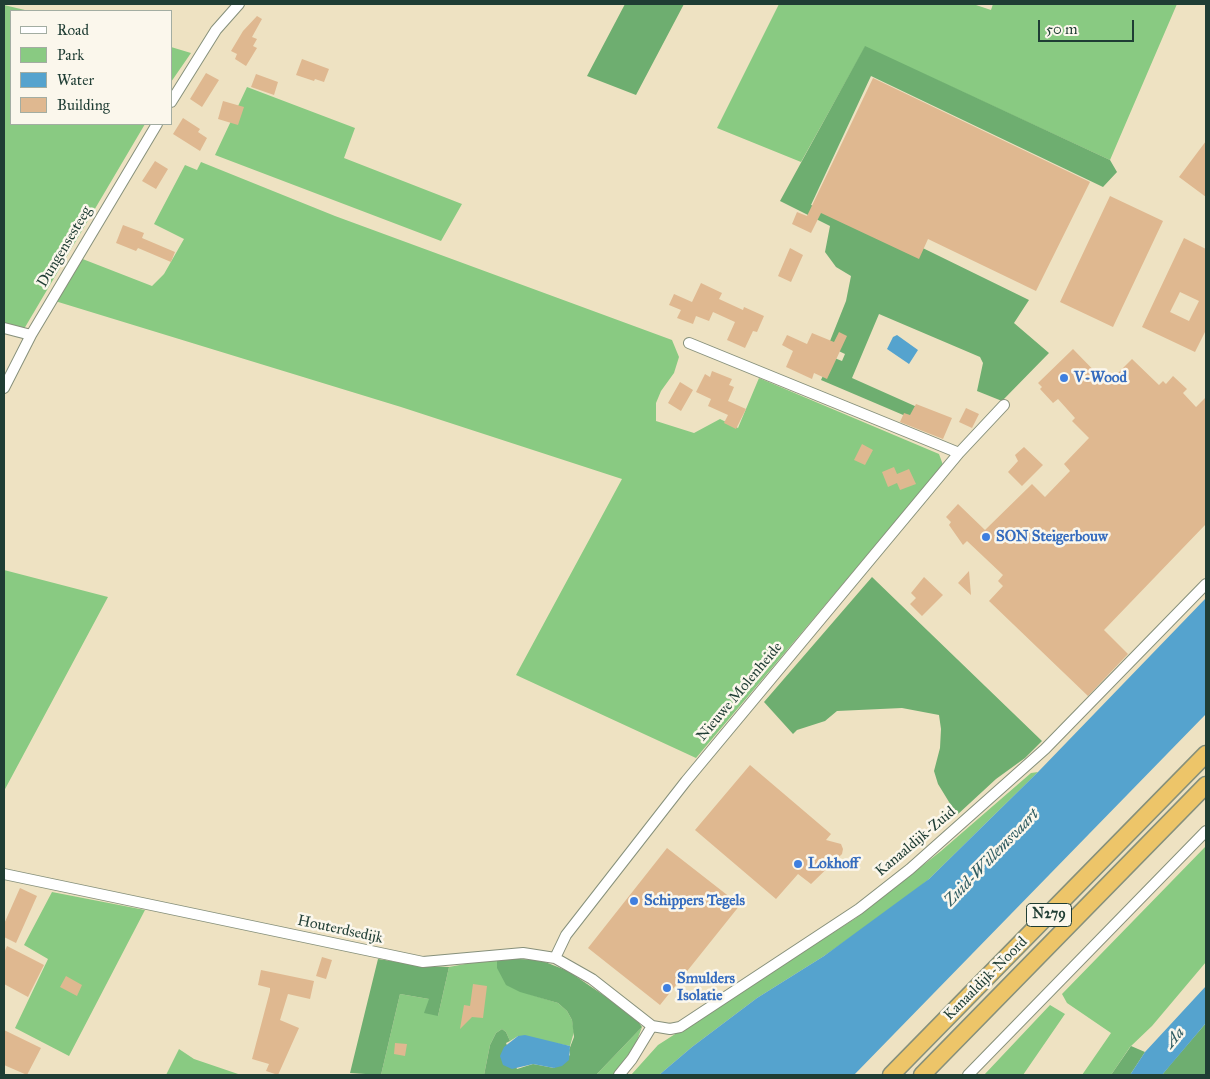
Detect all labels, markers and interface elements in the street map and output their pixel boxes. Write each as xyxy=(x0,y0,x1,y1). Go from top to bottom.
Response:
legend xyxy=(10,10,172,125)
scale bar xyxy=(1040,10,1136,42)
text: 50 m xyxy=(1046,20,1078,38)
text: Road xyxy=(57,21,89,39)
text: Park xyxy=(57,46,84,64)
text: Water xyxy=(57,71,94,89)
text: Building xyxy=(57,96,110,114)
street label: Dungensesteeg xyxy=(34,203,96,291)
place label: V-Wood xyxy=(1074,369,1127,387)
marker: V-Wood xyxy=(1058,372,1070,384)
place label: SON Steigerbouw xyxy=(996,528,1108,546)
marker: SON Steigerbouw xyxy=(980,531,992,543)
street label: Nieuwe Molenheide xyxy=(693,639,787,745)
street label: Kanaaldijk-Zuid xyxy=(872,803,960,881)
water label: Zuid-Willemsvaart xyxy=(941,805,1043,911)
place label: Lokhoff xyxy=(808,855,859,873)
marker: Lokhoff xyxy=(792,858,804,870)
place label: Schippers Tegels xyxy=(644,892,745,910)
marker: Schippers Tegels xyxy=(628,895,640,907)
road number: N279 xyxy=(1026,904,1072,926)
street label: Houterdsedijk xyxy=(296,912,384,948)
street label: Kanaaldijk-Noord xyxy=(940,933,1032,1025)
place label: Smulders Isolatie xyxy=(677,970,735,1005)
marker: Smulders Isolatie xyxy=(661,982,673,994)
water label: Aa xyxy=(1161,1024,1189,1052)

